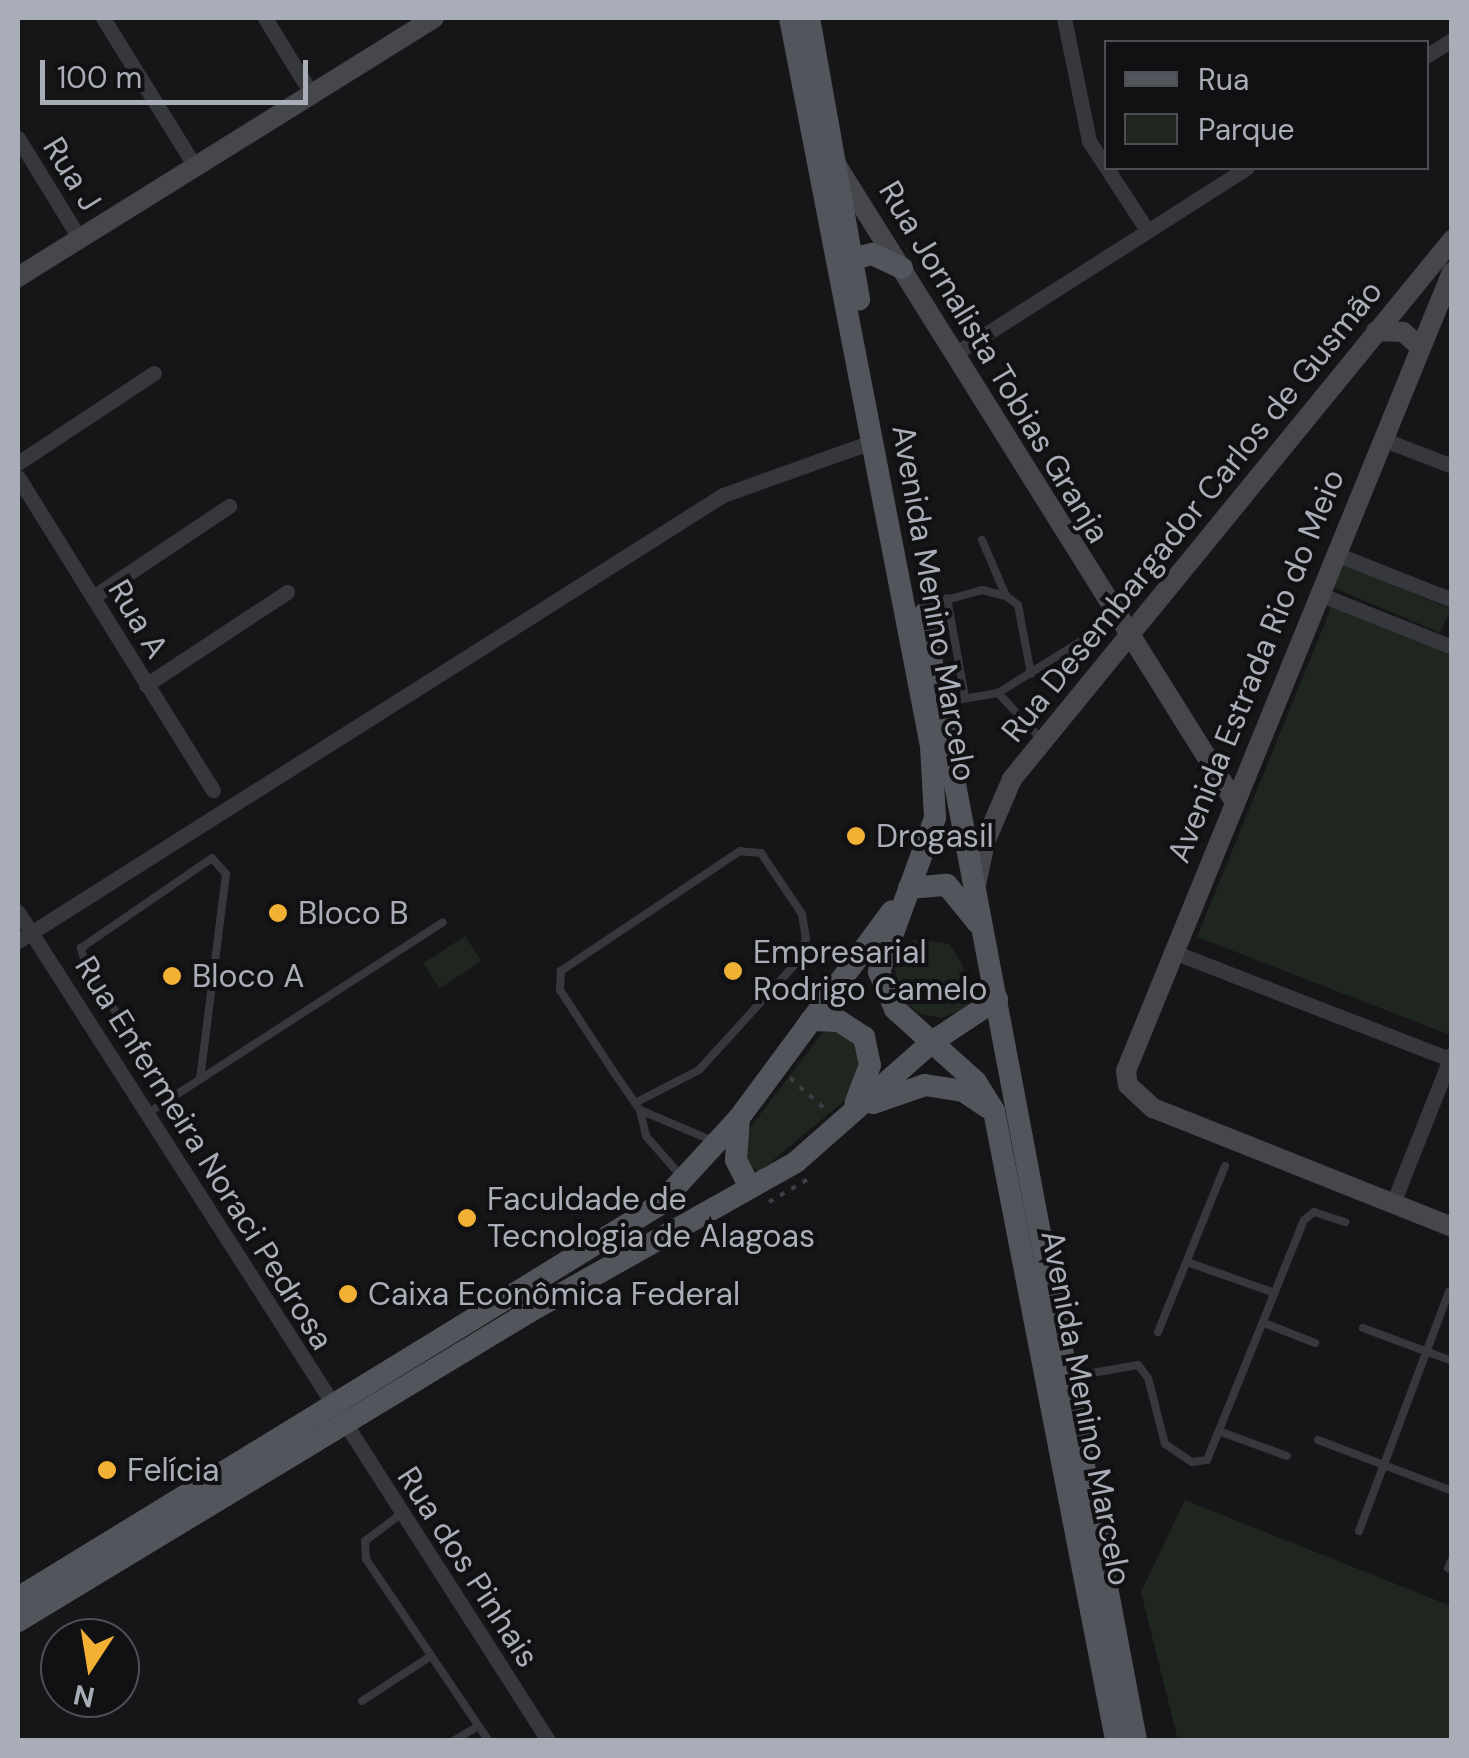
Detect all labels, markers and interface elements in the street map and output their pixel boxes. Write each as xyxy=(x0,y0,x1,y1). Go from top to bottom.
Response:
scale bar xyxy=(45,40,312,102)
legend xyxy=(1104,40,1429,170)
text: 100 m xyxy=(57,58,142,97)
text: Rua xyxy=(1198,60,1249,99)
text: Parque xyxy=(1198,110,1295,149)
street label: Rua J xyxy=(35,130,109,218)
street label: Rua Jornalista Tobias Granja xyxy=(871,174,1117,550)
street label: Rua Desembargador Carlos de Gusmão xyxy=(994,272,1390,750)
street label: Avenida Menino Marcelo xyxy=(884,422,984,784)
street label: Avenida Estrada Rio do Meio xyxy=(1159,464,1353,868)
street label: Rua A xyxy=(100,573,176,665)
place label: Drogasil xyxy=(876,817,994,855)
marker: Drogasil xyxy=(845,825,867,847)
place label: Bloco B xyxy=(298,894,408,932)
marker: Bloco B xyxy=(267,902,289,924)
place label: Empresarial Rodrigo Camelo xyxy=(753,934,987,1009)
street label: Rua Enfermeira Noraci Pedrosa xyxy=(67,949,341,1357)
place label: Bloco A xyxy=(192,957,304,995)
marker: Empresarial Rodrigo Camelo xyxy=(722,960,744,982)
marker: Bloco A xyxy=(161,965,183,987)
place label: Faculdade de Tecnologia de Alagoas xyxy=(487,1181,815,1256)
marker: Faculdade de Tecnologia de Alagoas xyxy=(456,1207,478,1229)
street label: Avenida Menino Marcelo xyxy=(1033,1227,1139,1589)
place label: Caixa Econômica Federal xyxy=(368,1275,740,1313)
marker: Caixa Econômica Federal xyxy=(337,1283,359,1305)
place label: Felícia xyxy=(127,1451,219,1489)
marker: Felícia xyxy=(96,1459,118,1481)
street label: Rua dos Pinhais xyxy=(389,1460,547,1674)
north arrow xyxy=(40,1618,140,1718)
text: N xyxy=(70,1676,98,1716)

